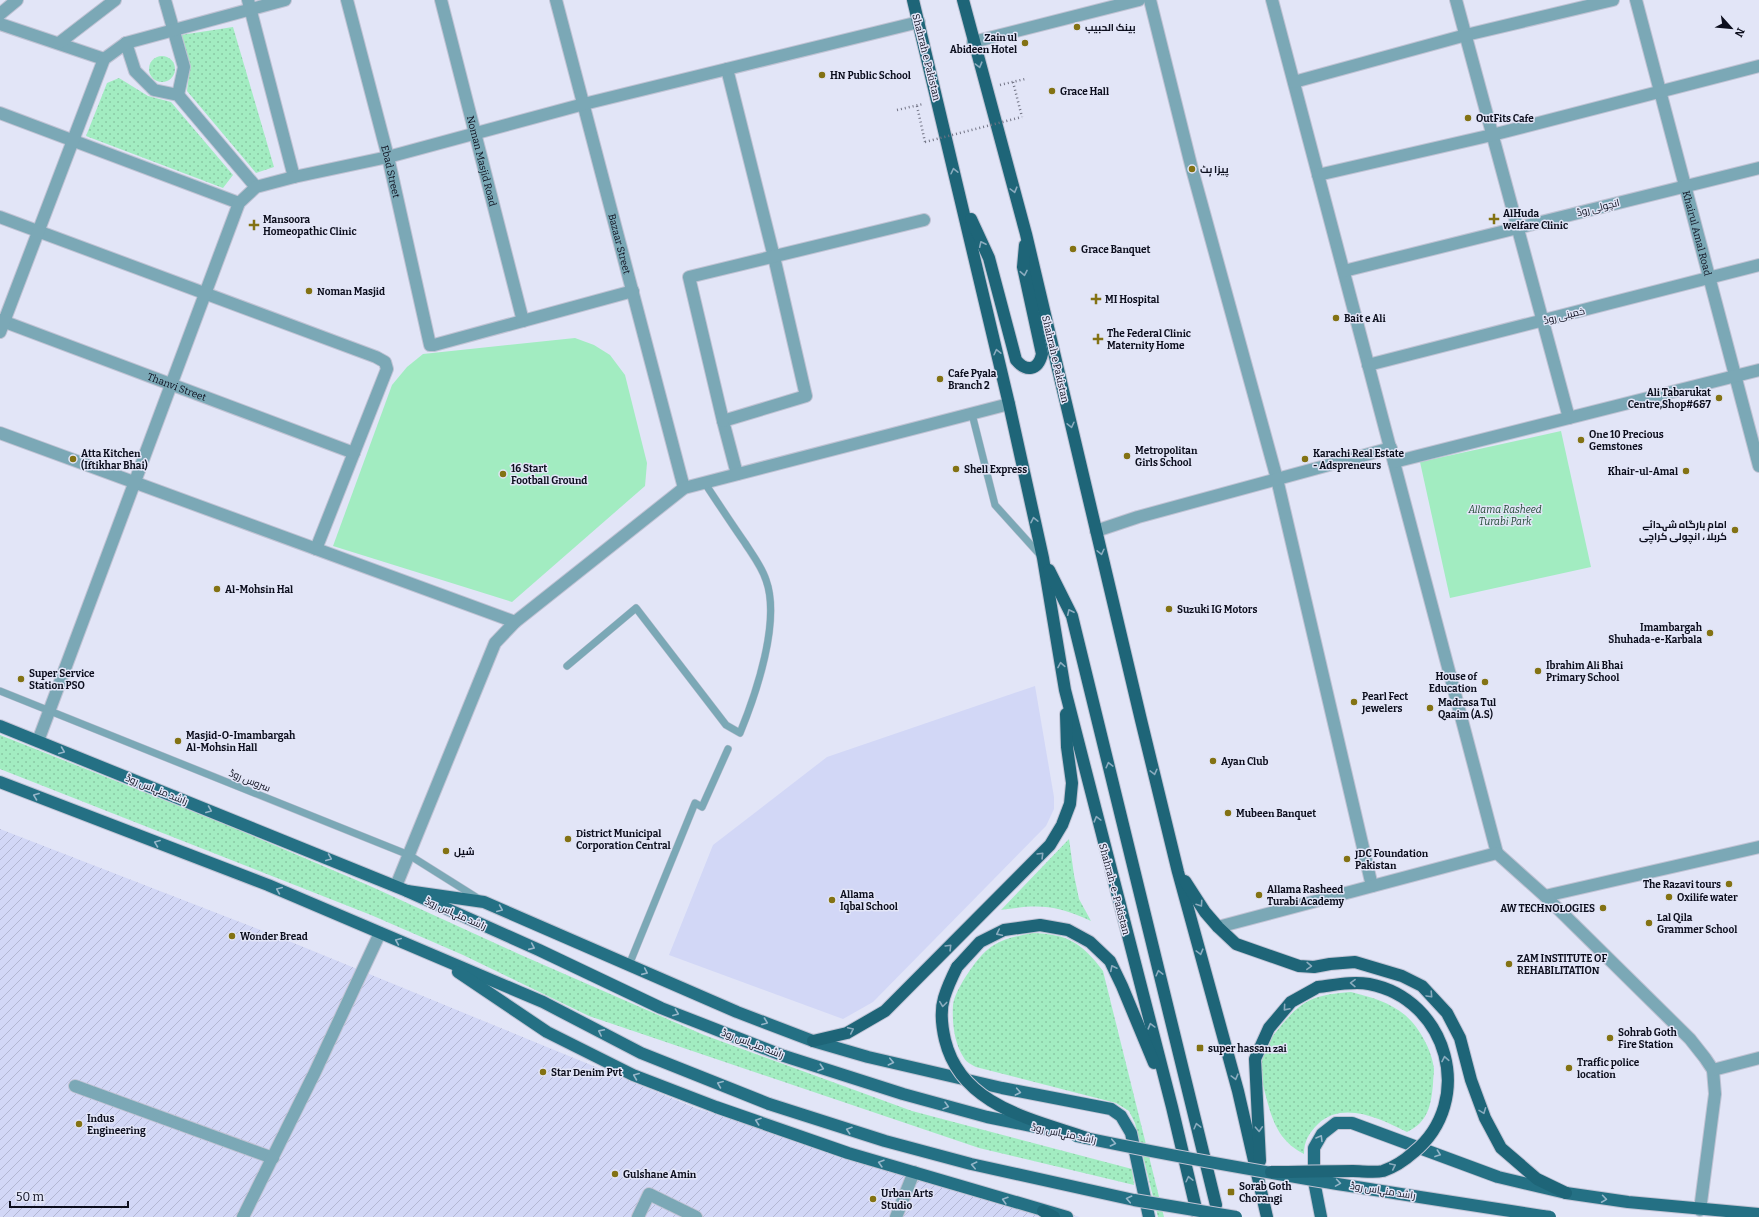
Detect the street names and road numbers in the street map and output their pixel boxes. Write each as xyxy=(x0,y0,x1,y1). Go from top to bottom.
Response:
street label: Shahrah e Pakistan xyxy=(909,13,943,102)
street label: Noman Masjid Road xyxy=(464,114,498,208)
street label: Ebad Street xyxy=(378,144,402,199)
street label: Khairul Amal Road xyxy=(1680,189,1714,277)
street label: انچولی روڈ xyxy=(1576,197,1621,219)
street label: Bazaar Street xyxy=(605,212,633,276)
street label: خمینی روڈ xyxy=(1542,305,1586,327)
street label: Shahrah e Pakistan xyxy=(1039,315,1071,405)
street label: Thanvi Street xyxy=(145,371,208,404)
street label: سروس روڈ xyxy=(227,767,272,795)
street label: راشد منہاس روڈ xyxy=(124,772,189,808)
street label: Shahrah-e-Pakistan xyxy=(1096,842,1132,937)
street label: راشد منہاس روڈ xyxy=(423,895,488,933)
street label: راشد منہاس روڈ xyxy=(720,1026,786,1061)
street label: راشد منہاس روڈ xyxy=(1030,1121,1097,1147)
street label: راشد منہاس روڈ xyxy=(1349,1180,1416,1202)

